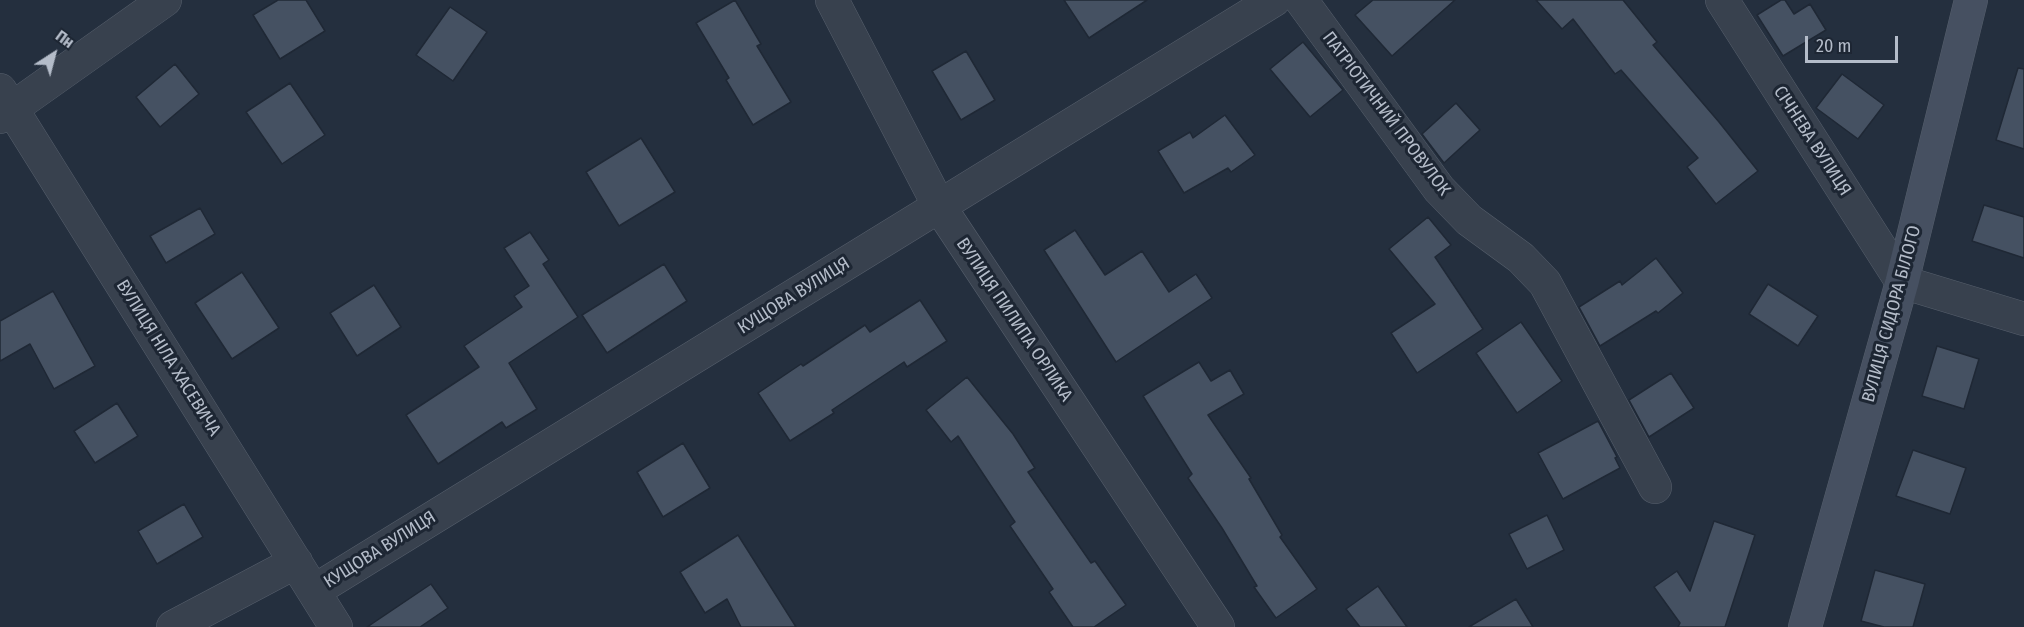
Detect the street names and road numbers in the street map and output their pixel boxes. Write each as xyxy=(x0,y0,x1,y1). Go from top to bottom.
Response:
street label: ПАТРІОТИЧНИЙ ПРОВУЛОК xyxy=(1317,28,1455,200)
street label: СІЧНЕВА ВУЛИЦЯ xyxy=(1768,82,1856,200)
street label: ВУЛИЦЯ СИДОРА БІЛОГО xyxy=(1858,223,1926,405)
street label: ВУЛИЦЯ ПИЛИПА ОРЛИКА xyxy=(951,234,1077,406)
street label: КУЩОВА ВУЛИЦЯ xyxy=(734,253,854,339)
street label: ВУЛИЦЯ НІЛА ХАСЕВИЧА xyxy=(111,276,225,440)
street label: КУЩОВА ВУЛИЦЯ xyxy=(320,507,440,593)

